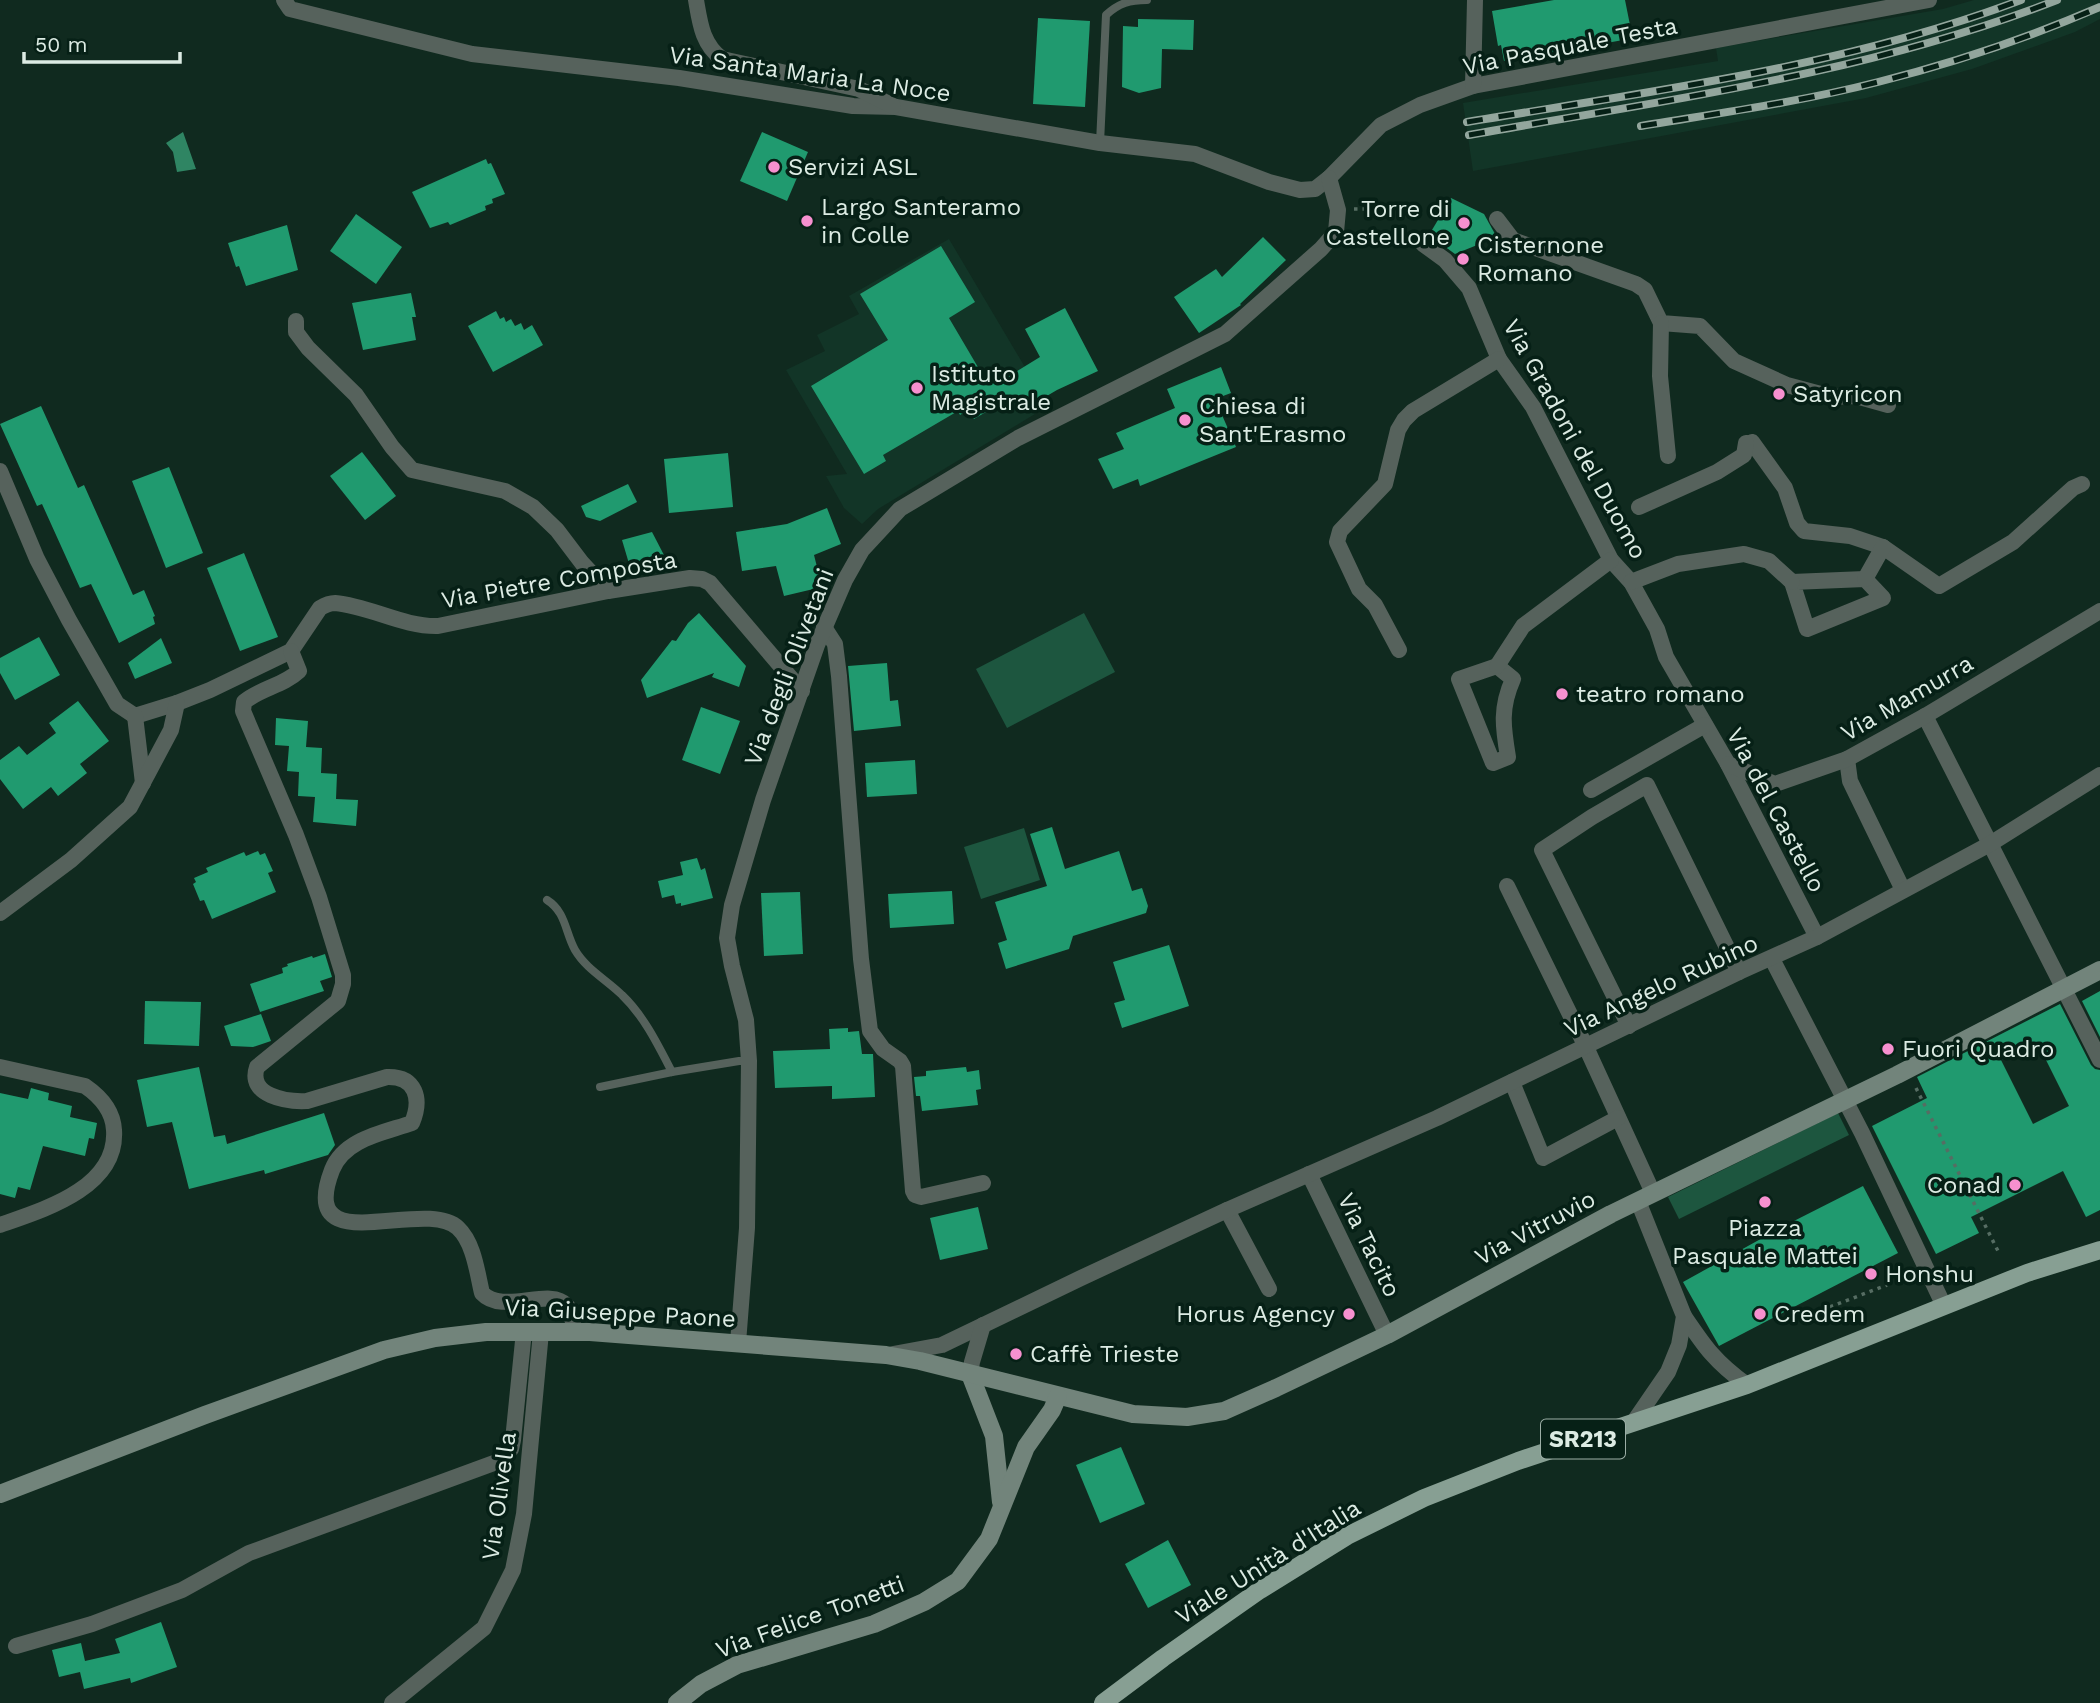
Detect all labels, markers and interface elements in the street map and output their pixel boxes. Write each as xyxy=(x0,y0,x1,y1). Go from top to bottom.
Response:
street label: Via Pasquale Testa xyxy=(1460,11,1680,81)
scale bar xyxy=(24,21,180,65)
text: 50 m xyxy=(35,32,87,57)
street label: Via Santa Maria La Noce xyxy=(668,40,952,108)
place label: Servizi ASL xyxy=(788,153,918,181)
marker: Servizi ASL xyxy=(766,159,782,175)
place label: Largo Santeramo in Colle xyxy=(821,193,1021,249)
place label: Torre di Castellone xyxy=(1326,195,1450,251)
marker: Largo Santeramo in Colle xyxy=(799,213,815,229)
marker: Torre di Castellone xyxy=(1456,215,1472,231)
place label: Cisternone Romano xyxy=(1477,231,1604,287)
marker: Cisternone Romano xyxy=(1455,251,1471,267)
street label: Via Gradoni del Duomo xyxy=(1497,314,1653,564)
place label: Istituto Magistrale xyxy=(931,360,1051,416)
marker: Istituto Magistrale xyxy=(909,380,925,396)
place label: Satyricon xyxy=(1793,380,1903,408)
marker: Satyricon xyxy=(1771,386,1787,402)
place label: Chiesa di Sant'Erasmo xyxy=(1199,392,1346,448)
marker: Chiesa di Sant'Erasmo xyxy=(1177,412,1193,428)
street label: Via Pietre Composta xyxy=(439,545,679,615)
street label: Via degli Olivetani xyxy=(738,564,840,770)
street label: Via Mamurra xyxy=(1836,649,1978,747)
place label: teatro romano xyxy=(1576,680,1745,708)
marker: teatro romano xyxy=(1554,686,1570,702)
street label: Via del Castello xyxy=(1721,723,1831,897)
street label: Via Angelo Rubino xyxy=(1560,929,1762,1043)
place label: Fuori Quadro xyxy=(1902,1035,2054,1063)
marker: Fuori Quadro xyxy=(1880,1041,1896,1057)
place label: Conad xyxy=(1927,1171,2001,1199)
marker: Conad xyxy=(2007,1177,2023,1193)
street label: Via Vitruvio xyxy=(1470,1185,1600,1271)
street label: Via Tacito xyxy=(1332,1188,1406,1302)
marker: Piazza Pasquale Mattei xyxy=(1757,1194,1773,1210)
place label: Piazza Pasquale Mattei xyxy=(1672,1214,1858,1270)
place label: Honshu xyxy=(1885,1260,1974,1288)
marker: Honshu xyxy=(1863,1266,1879,1282)
street label: Via Giuseppe Paone xyxy=(504,1293,736,1333)
place label: Horus Agency xyxy=(1176,1300,1336,1328)
place label: Credem xyxy=(1774,1300,1866,1328)
marker: Horus Agency xyxy=(1341,1306,1357,1322)
marker: Credem xyxy=(1752,1306,1768,1322)
place label: Caffè Trieste xyxy=(1030,1340,1179,1368)
marker: Caffè Trieste xyxy=(1008,1346,1024,1362)
road number: SR213 xyxy=(1541,1420,1625,1458)
street label: Via Olivella xyxy=(476,1430,522,1562)
street label: Viale Unità d'Italia xyxy=(1170,1494,1366,1630)
street label: Via Felice Tonetti xyxy=(712,1570,908,1664)

